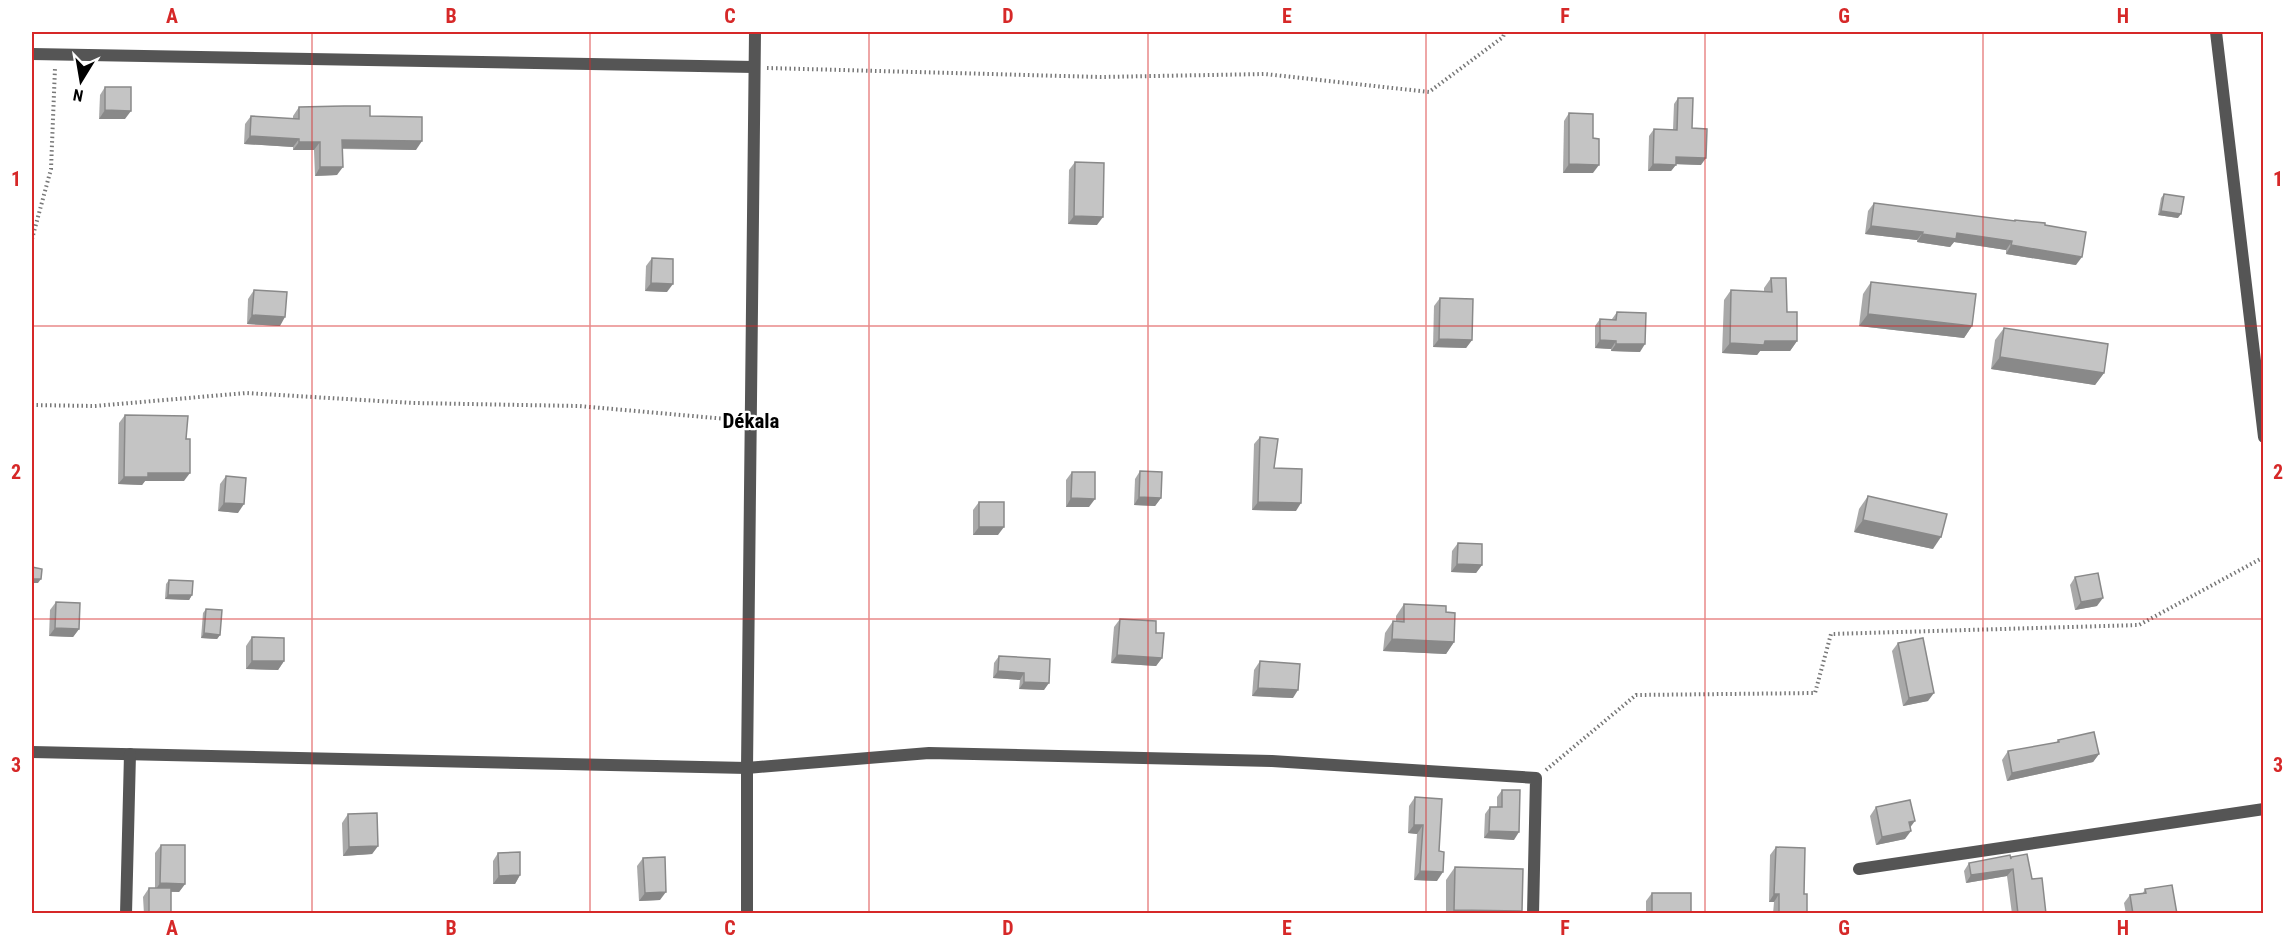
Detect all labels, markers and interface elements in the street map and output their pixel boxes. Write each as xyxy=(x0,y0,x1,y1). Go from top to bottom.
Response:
text: A xyxy=(166,4,178,28)
text: B xyxy=(445,4,457,28)
text: C xyxy=(724,4,736,28)
text: D xyxy=(1002,4,1014,28)
text: E xyxy=(1282,4,1292,28)
text: F xyxy=(1560,4,1570,28)
text: G xyxy=(1838,4,1850,28)
text: H xyxy=(2117,4,2129,28)
north arrow xyxy=(51,51,111,111)
text: N xyxy=(72,85,85,105)
text: 1 xyxy=(11,167,21,191)
text: 1 xyxy=(2273,167,2283,191)
district label: Dékala xyxy=(722,409,780,433)
text: 2 xyxy=(11,460,21,484)
text: 2 xyxy=(2273,460,2283,484)
text: 3 xyxy=(11,753,21,777)
text: 3 xyxy=(2273,753,2283,777)
text: A xyxy=(166,916,178,940)
text: B xyxy=(445,916,457,940)
text: C xyxy=(724,916,736,940)
text: D xyxy=(1002,916,1014,940)
text: E xyxy=(1282,916,1292,940)
text: F xyxy=(1560,916,1570,940)
text: G xyxy=(1838,916,1850,940)
text: H xyxy=(2117,916,2129,940)

